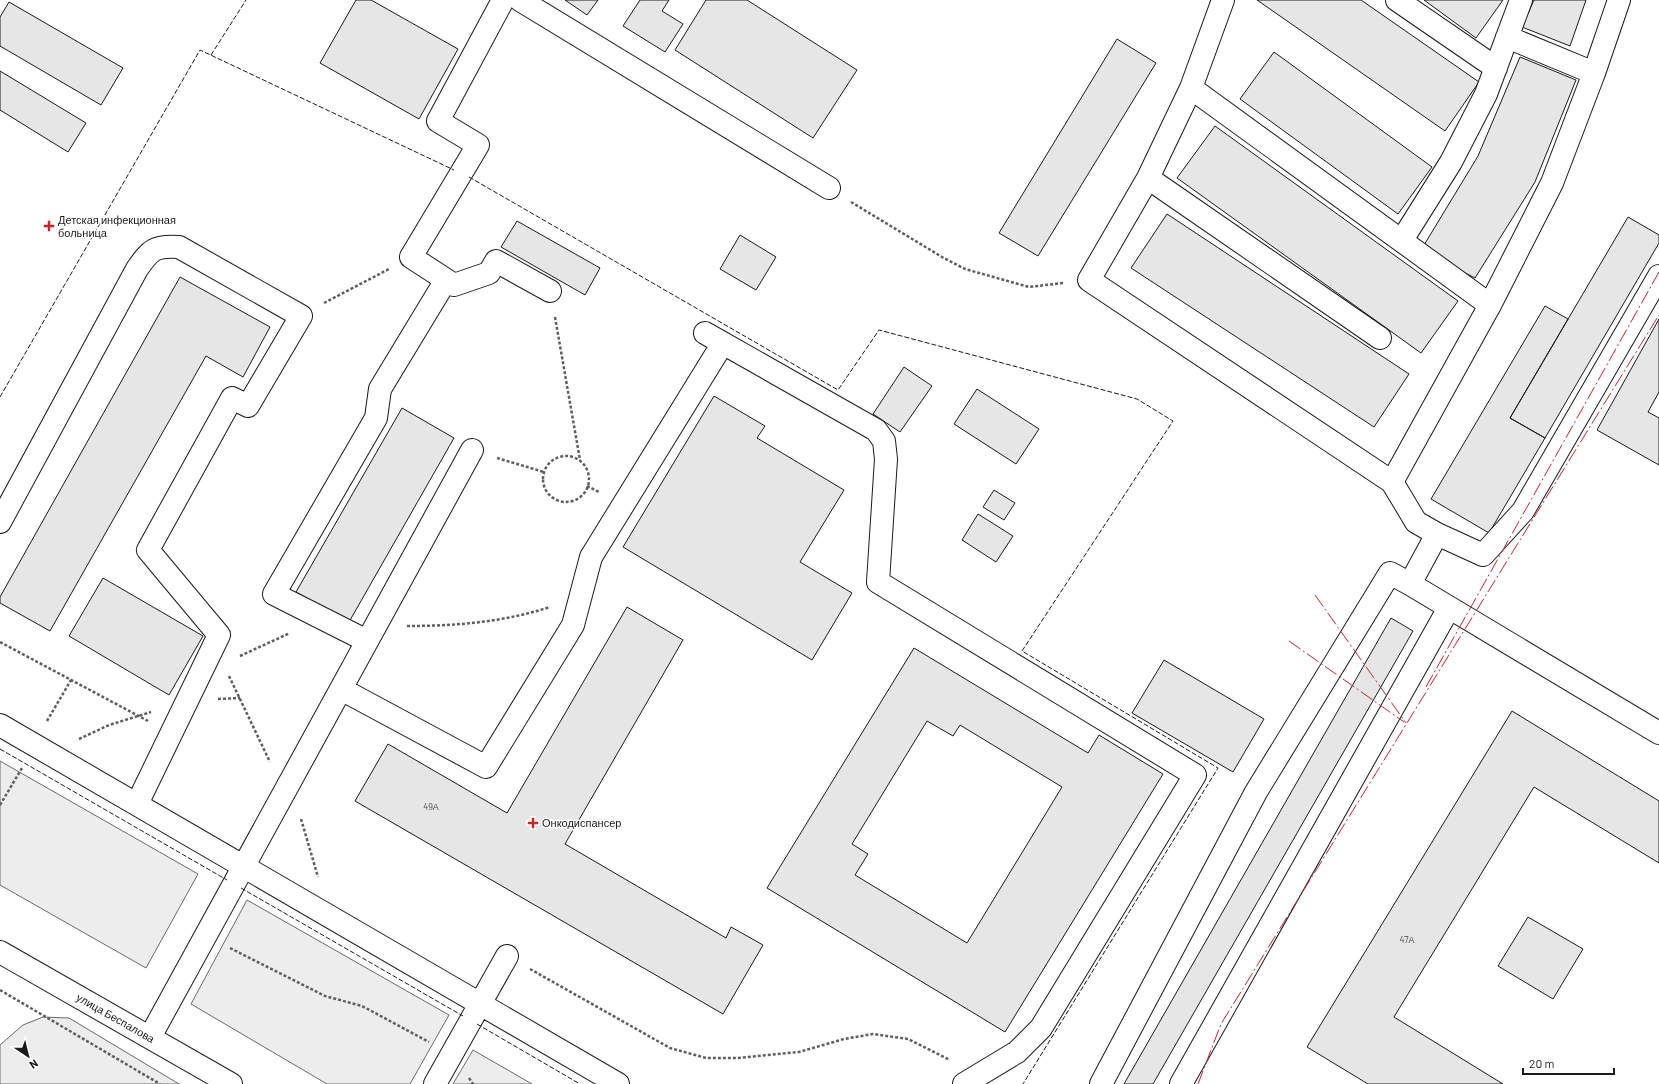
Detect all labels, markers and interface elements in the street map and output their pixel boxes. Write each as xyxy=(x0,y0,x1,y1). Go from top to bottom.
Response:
place label: Детская инфекционная больница xyxy=(58,213,176,239)
marker: Детская инфекционная больница xyxy=(43,220,55,232)
house number: 49А xyxy=(423,801,439,812)
place label: Онкодиспансер xyxy=(542,816,621,829)
marker: Онкодиспансер xyxy=(527,817,539,829)
house number: 47А xyxy=(1400,934,1414,945)
street label: улица Беспалова xyxy=(74,990,158,1045)
north arrow xyxy=(8,1036,48,1076)
scale bar xyxy=(1523,1050,1614,1076)
text: 20 m xyxy=(1529,1056,1555,1070)
text: N xyxy=(27,1057,41,1072)

